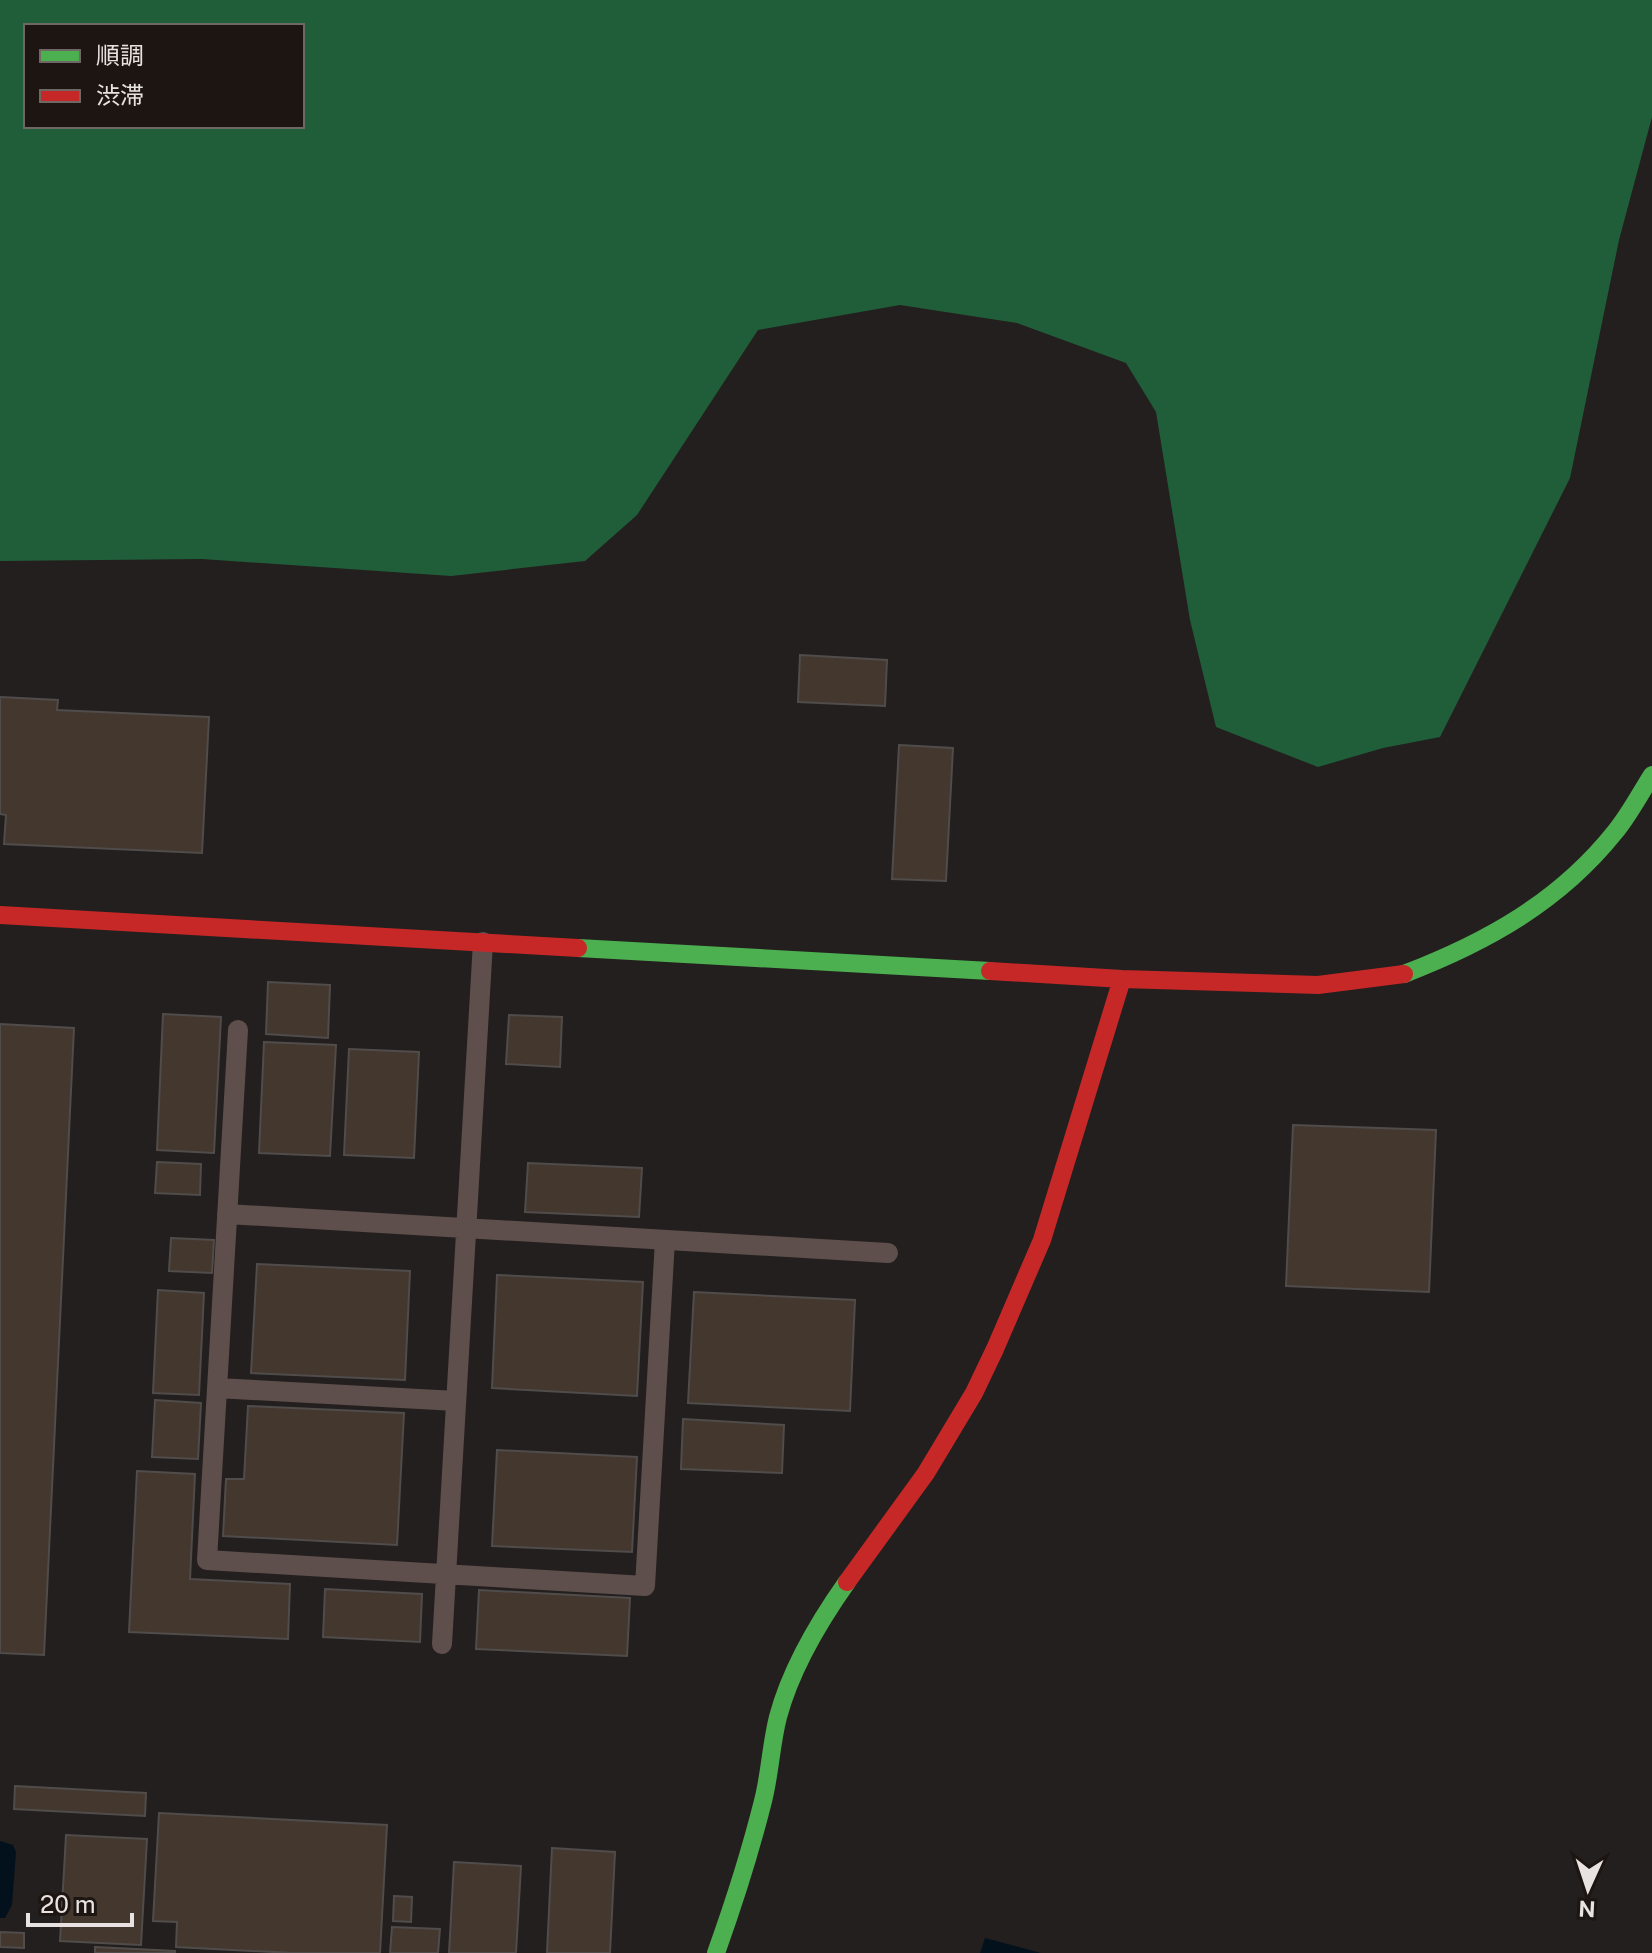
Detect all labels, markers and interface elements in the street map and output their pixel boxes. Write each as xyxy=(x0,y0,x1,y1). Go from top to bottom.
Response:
legend xyxy=(24,24,304,128)
text: 順調 xyxy=(96,41,144,69)
text: 渋滞 xyxy=(96,81,144,109)
north arrow xyxy=(1548,1849,1628,1929)
scale bar xyxy=(28,1877,132,1927)
text: 20 m xyxy=(40,1890,96,1918)
text: N xyxy=(1578,1896,1596,1922)

